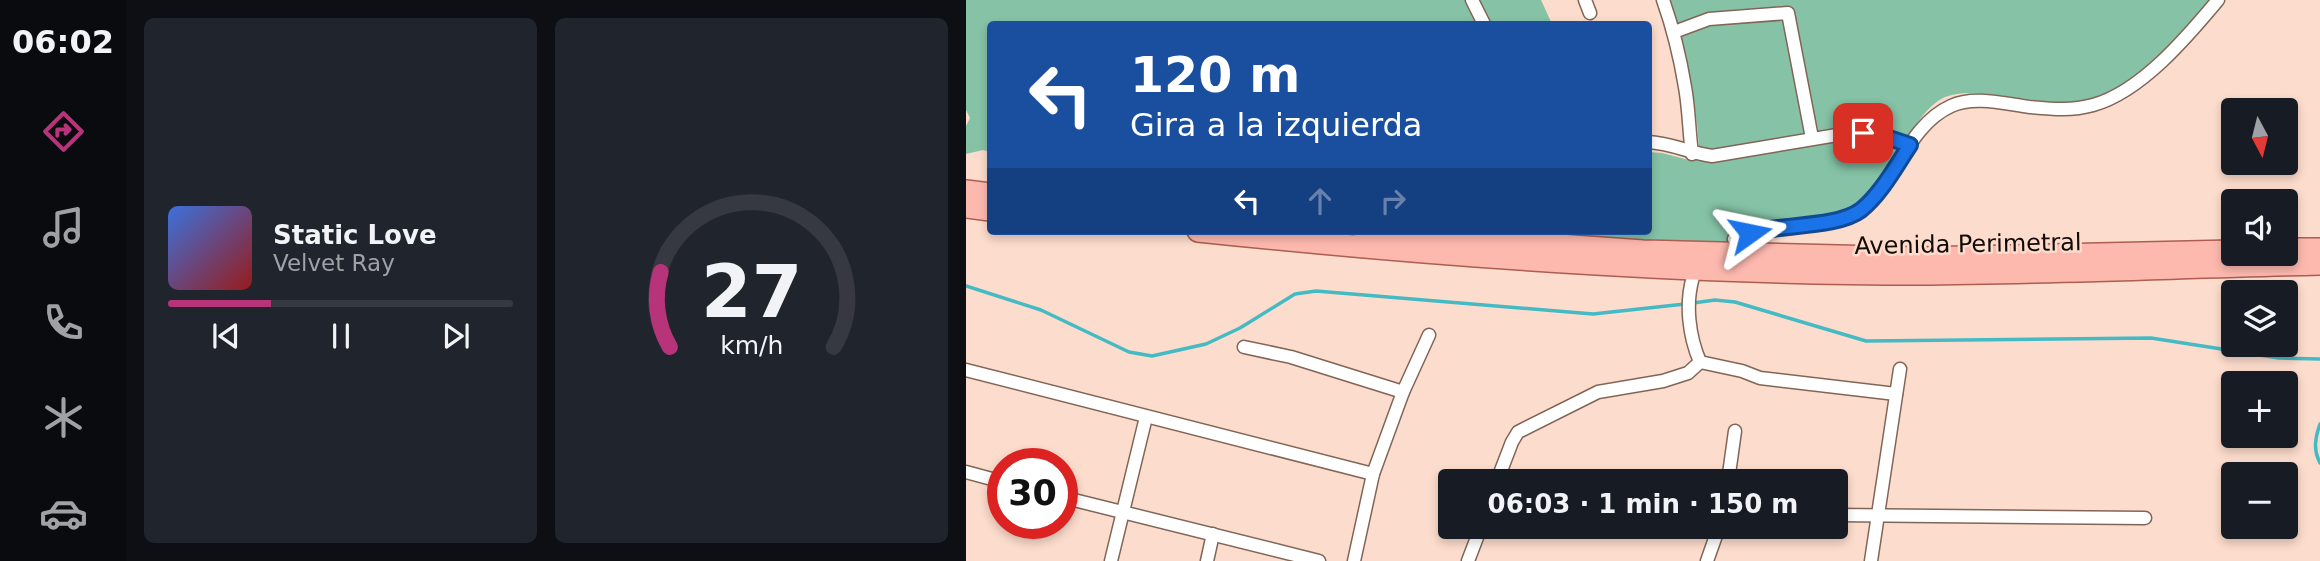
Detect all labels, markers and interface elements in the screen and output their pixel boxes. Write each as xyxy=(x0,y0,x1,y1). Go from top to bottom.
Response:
text: 06:02 xyxy=(12,23,114,61)
text: 120 m xyxy=(1130,47,1300,104)
icon: left xyxy=(1015,49,1106,140)
north arrow xyxy=(2221,98,2298,175)
map controls xyxy=(2221,98,2298,539)
pin xyxy=(1833,103,1893,163)
text: Gira a la izquierda xyxy=(1130,106,1422,144)
icon: directions xyxy=(39,107,88,156)
icon: arrive xyxy=(1844,114,1882,152)
icon: left xyxy=(1228,182,1266,220)
icon: ahead xyxy=(1301,182,1339,220)
icon: right xyxy=(1374,182,1412,220)
button: sound xyxy=(2221,189,2298,266)
position arrow xyxy=(1713,196,1787,270)
icon: music xyxy=(39,203,88,252)
text: Static Love xyxy=(273,220,437,250)
street label: Avenida Perimetral xyxy=(1854,228,2082,260)
text: 27 xyxy=(701,249,802,334)
text: Velvet Ray xyxy=(273,250,395,276)
button: layers xyxy=(2221,280,2298,357)
icon: phone xyxy=(39,298,88,347)
icon: previous xyxy=(207,317,245,355)
icon: pause xyxy=(322,317,360,355)
icon: next xyxy=(437,317,475,355)
text: km/h xyxy=(720,330,783,359)
button: + xyxy=(2221,371,2298,448)
icon: climate xyxy=(39,393,88,442)
speed limit sign: 30 xyxy=(987,448,1078,539)
button: − xyxy=(2221,462,2298,539)
icon: car xyxy=(39,489,88,538)
text: 06:03 · 1 min · 150 m xyxy=(1488,489,1798,519)

